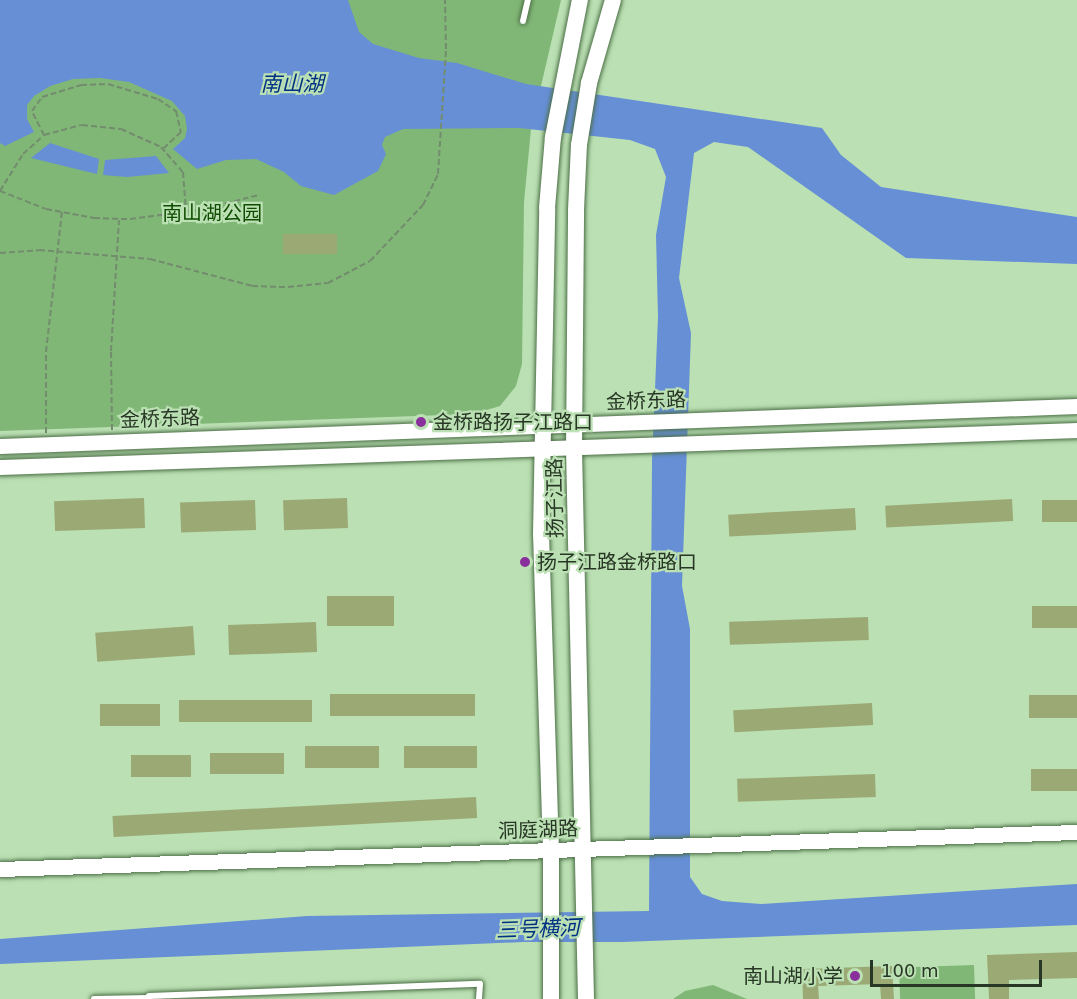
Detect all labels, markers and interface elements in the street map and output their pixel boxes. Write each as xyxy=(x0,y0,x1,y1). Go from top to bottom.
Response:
water label: 南山湖 xyxy=(261,71,323,97)
park label: 南山湖公园 xyxy=(162,201,262,225)
street label: 金桥东路 xyxy=(606,388,686,414)
street label: 金桥东路 xyxy=(120,406,200,432)
place label: 金桥路扬子江路口 xyxy=(433,410,593,434)
marker: 金桥路扬子江路口 xyxy=(414,415,428,429)
street label: 扬子江路 xyxy=(542,458,568,538)
place label: 扬子江路金桥路口 xyxy=(537,550,697,574)
marker: 扬子江路金桥路口 xyxy=(518,555,532,569)
street label: 洞庭湖路 xyxy=(498,817,578,843)
water label: 三号横河 xyxy=(496,915,580,943)
scale bar xyxy=(873,948,1046,986)
text: 100 m xyxy=(881,960,939,981)
place label: 南山湖小学 xyxy=(743,964,843,988)
marker: 南山湖小学 xyxy=(848,969,862,983)

